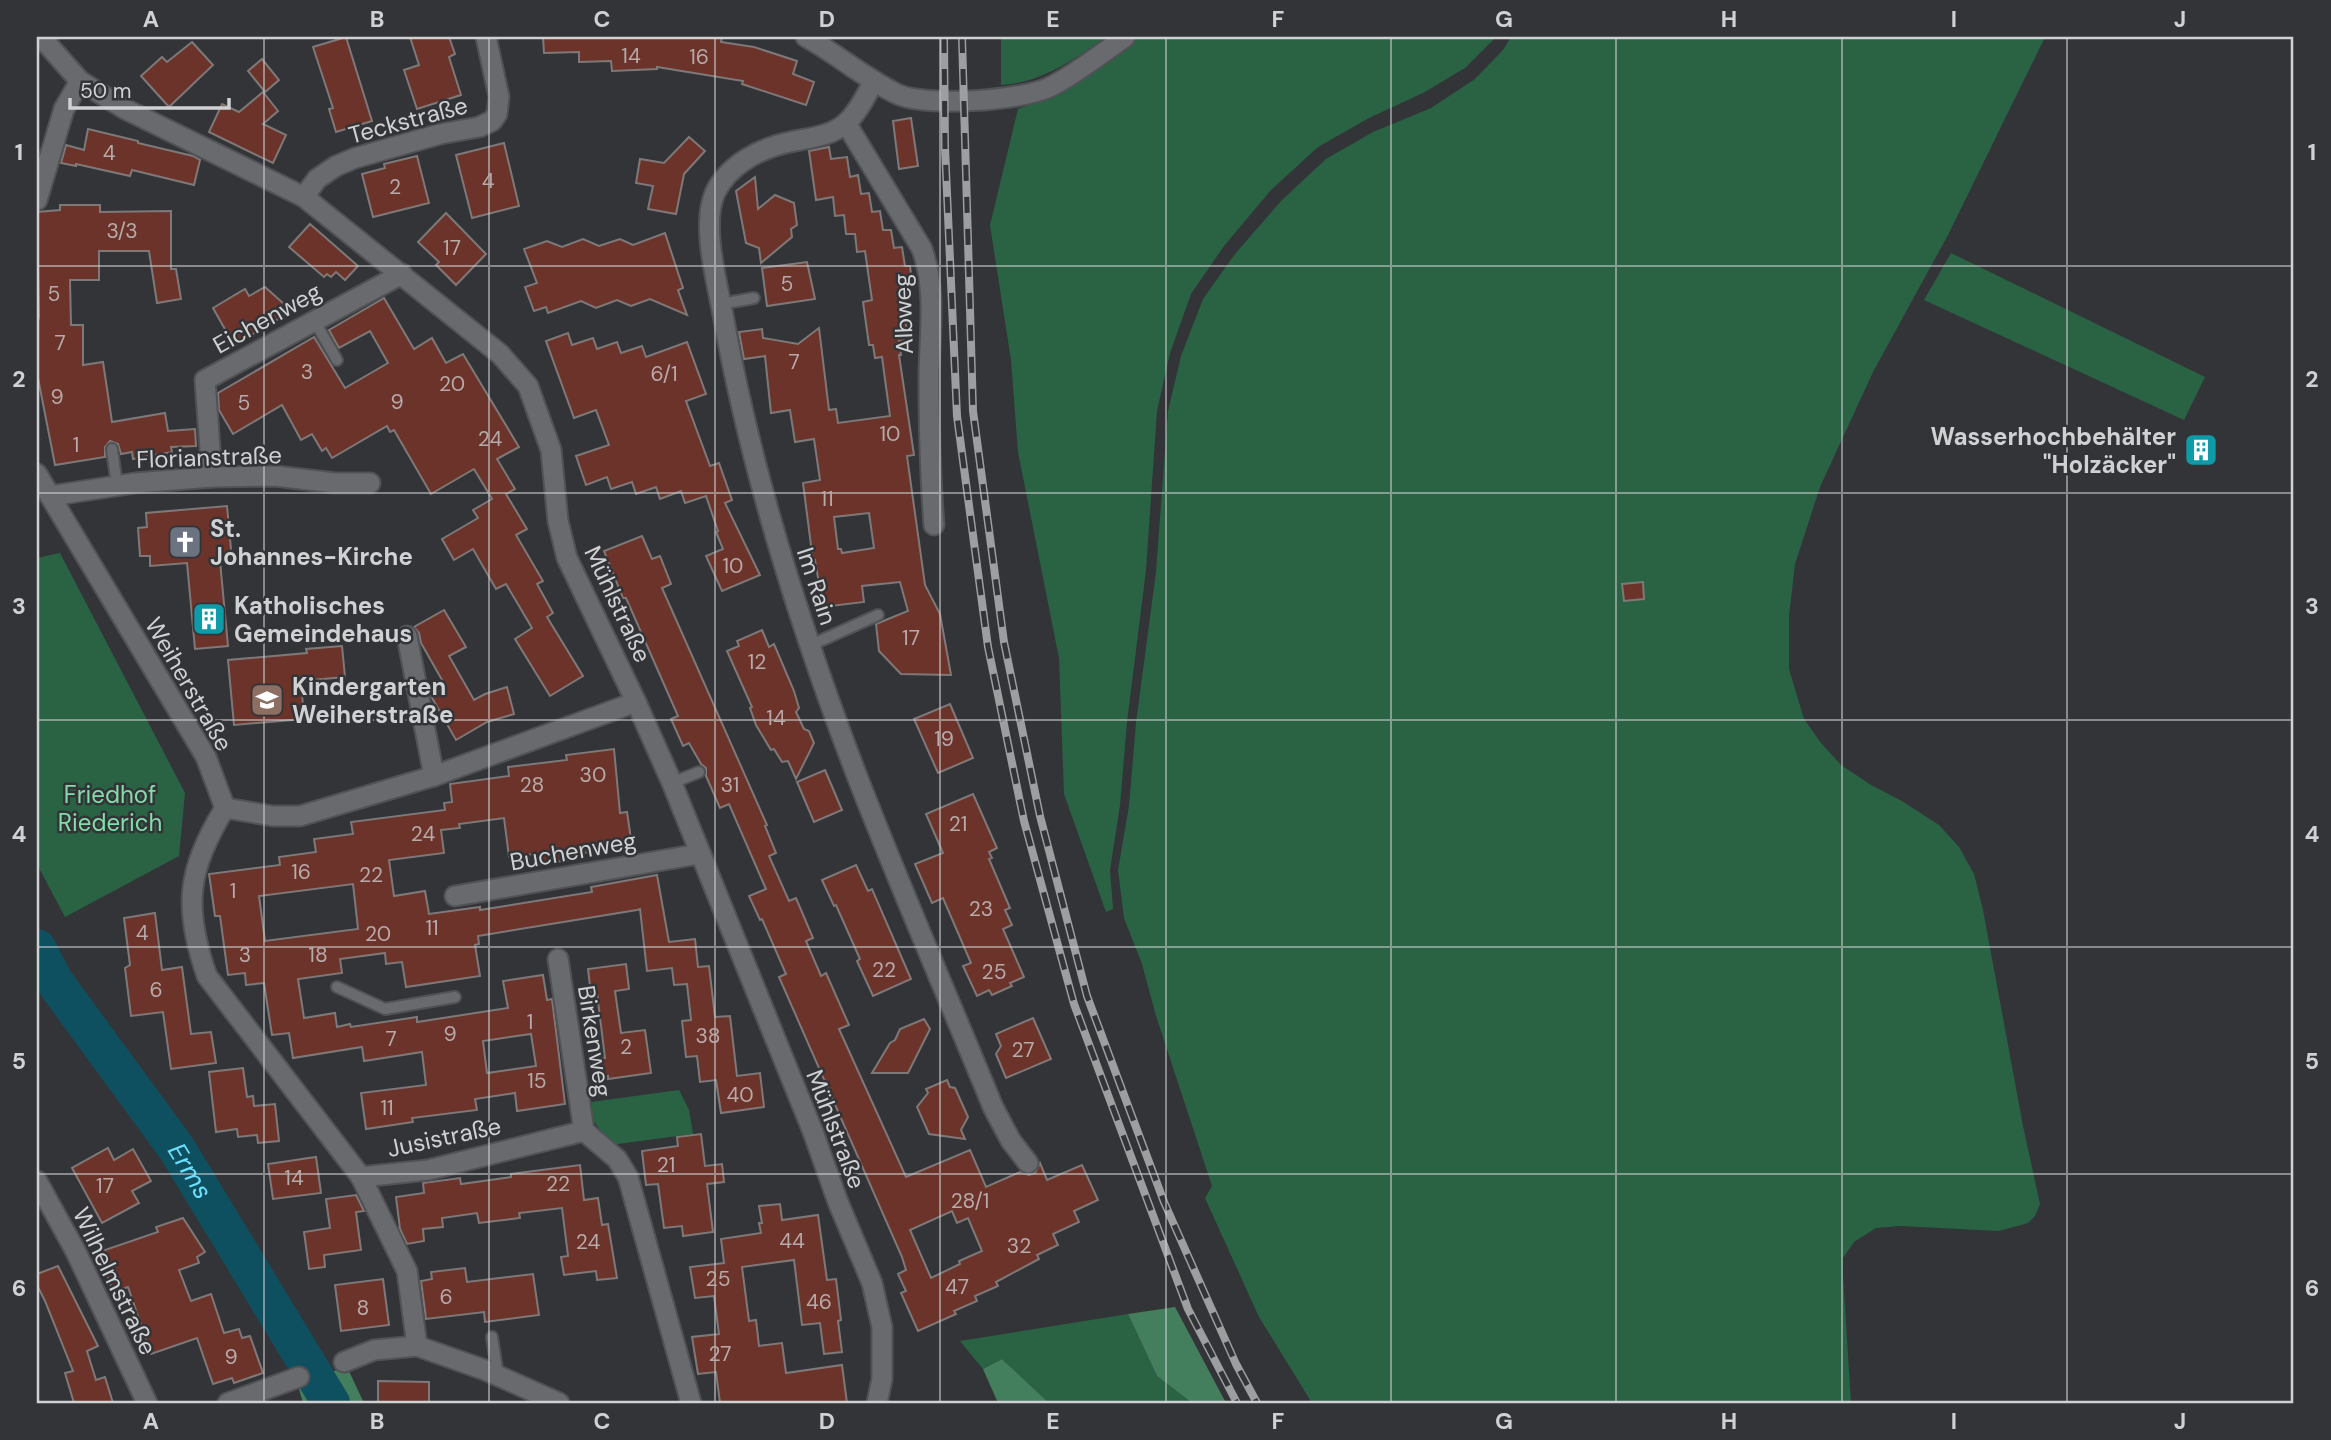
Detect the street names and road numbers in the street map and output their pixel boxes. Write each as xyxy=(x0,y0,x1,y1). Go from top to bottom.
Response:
street label: Teckstraße xyxy=(345,89,471,151)
street label: Albweg xyxy=(886,273,920,355)
street label: Eichenweg xyxy=(207,276,327,360)
street label: Florianstraße xyxy=(136,439,282,475)
street label: Mühlstraße xyxy=(578,541,658,667)
street label: Im Rain xyxy=(790,543,844,629)
street label: Weiherstraße xyxy=(138,611,240,757)
street label: Buchenweg xyxy=(507,825,639,877)
street label: Birkenweg xyxy=(571,983,619,1099)
street label: Mühlstraße xyxy=(799,1065,873,1193)
street label: Jusistraße xyxy=(384,1110,504,1164)
street label: Wilhelmstraße xyxy=(66,1202,164,1360)

